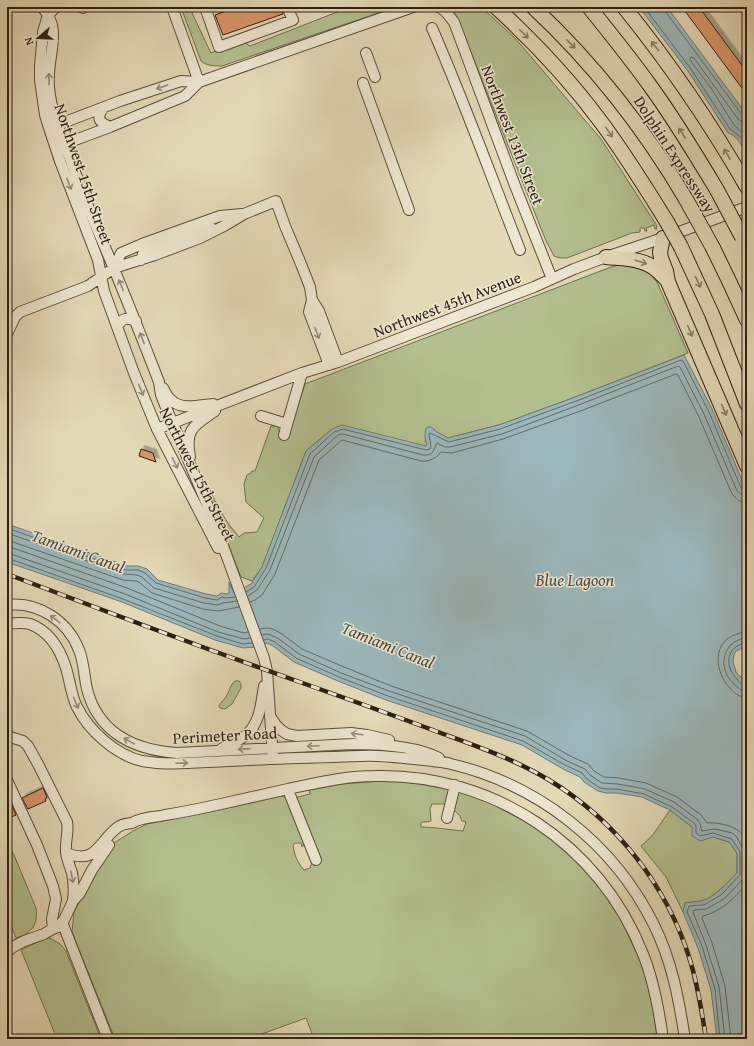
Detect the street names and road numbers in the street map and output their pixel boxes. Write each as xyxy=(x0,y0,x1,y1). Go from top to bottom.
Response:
street label: Northwest 13th Street xyxy=(475,62,551,209)
street label: Dolphin Expressway xyxy=(628,91,722,217)
street label: Northwest 15th Street xyxy=(49,100,120,248)
street label: Northwest 45th Avenue xyxy=(370,265,524,343)
street label: Northwest 15th Street xyxy=(154,403,242,546)
street label: Perimeter Road xyxy=(172,720,278,750)

